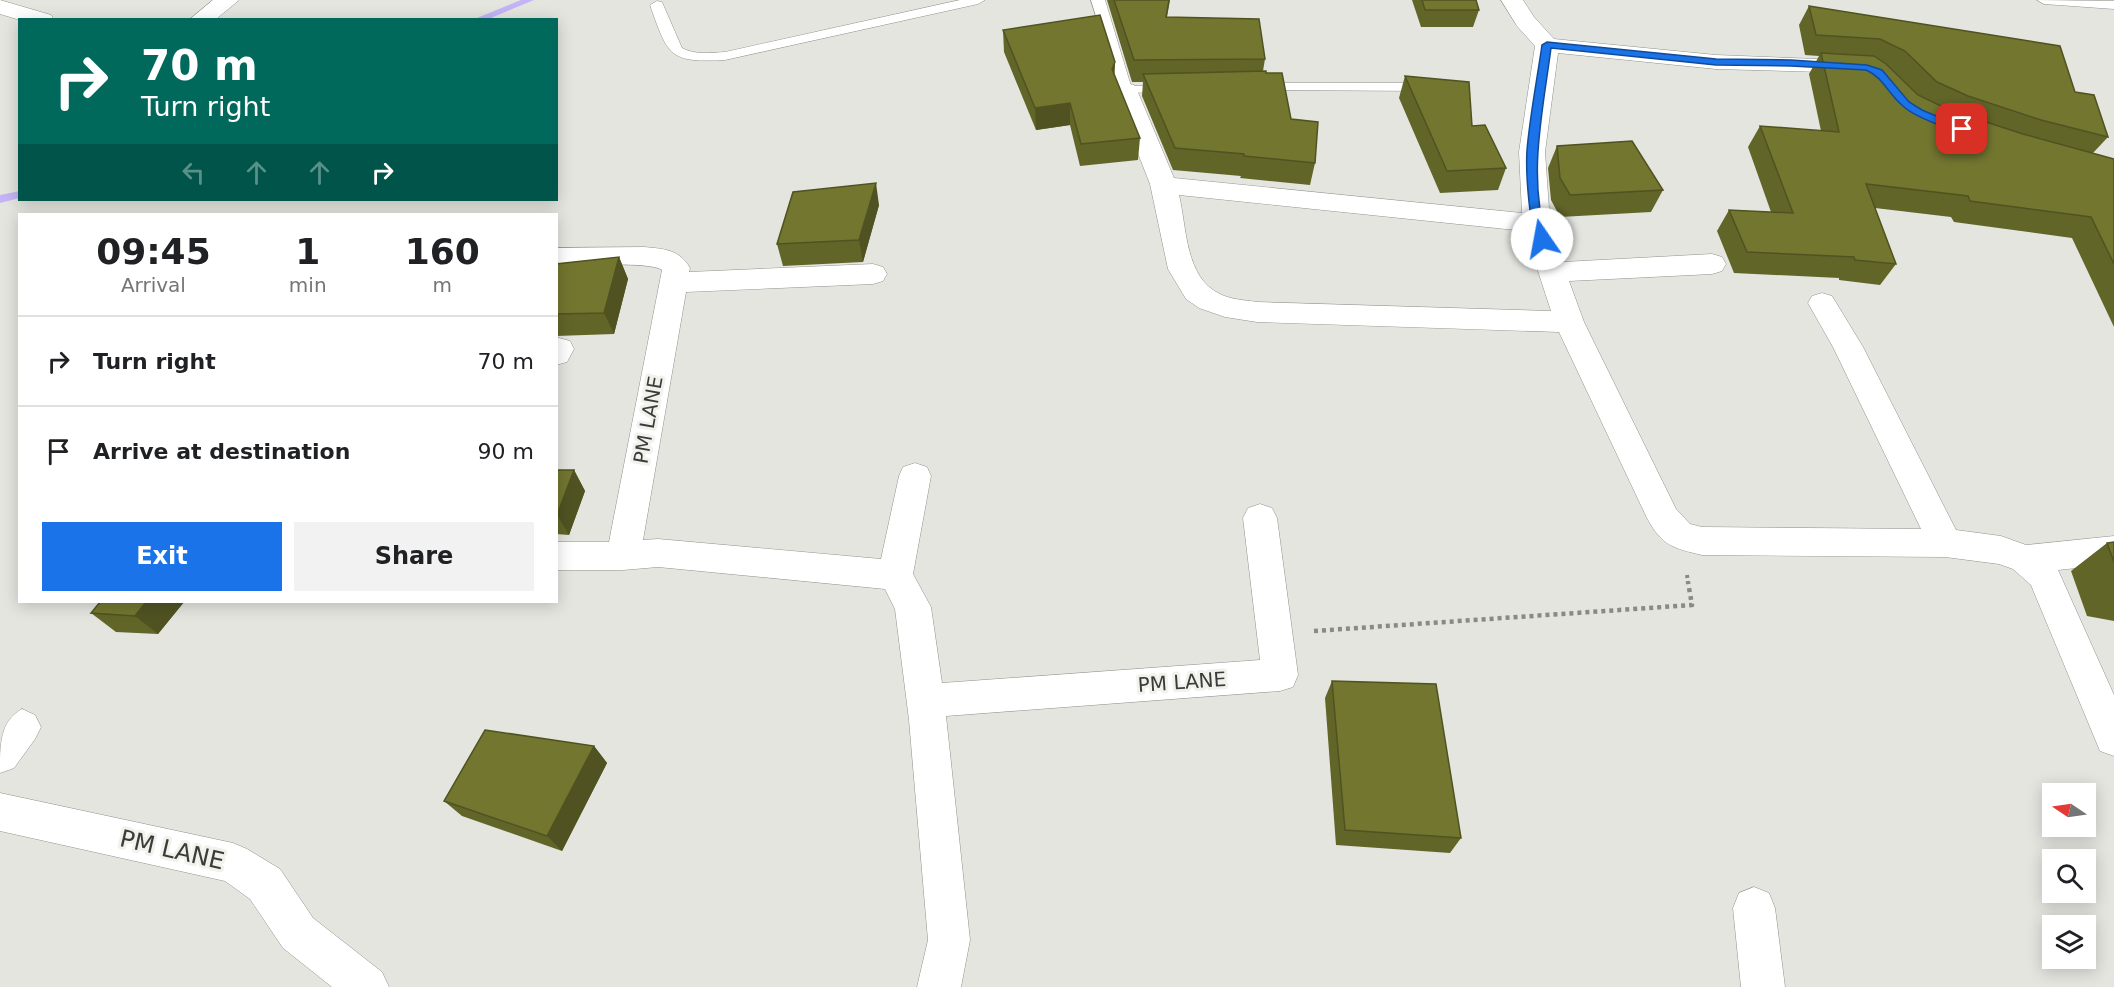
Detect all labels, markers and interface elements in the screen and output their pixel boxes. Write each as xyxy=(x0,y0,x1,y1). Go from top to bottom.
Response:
text: 70 m xyxy=(141,41,258,90)
icon: right xyxy=(42,42,120,120)
text: Turn right xyxy=(141,91,270,122)
pin xyxy=(1936,103,1987,154)
icon: arrive xyxy=(1945,112,1978,145)
icon: left xyxy=(177,156,210,189)
icon: ahead xyxy=(240,156,273,189)
icon: ahead xyxy=(303,156,336,189)
icon: right xyxy=(366,156,399,189)
position arrow xyxy=(1510,207,1574,271)
text: 09:45 xyxy=(96,231,211,272)
text: 1 xyxy=(295,231,320,272)
text: 160 xyxy=(405,231,480,272)
text: Arrival xyxy=(121,273,186,297)
text: min xyxy=(289,273,327,297)
text: m xyxy=(433,273,452,297)
icon: right xyxy=(42,345,75,378)
text: Turn right xyxy=(93,349,216,374)
text: 70 m xyxy=(478,349,534,374)
street label: PM LANE xyxy=(628,374,668,466)
icon: arrive xyxy=(42,435,75,468)
text: Arrive at destination xyxy=(93,439,350,464)
text: 90 m xyxy=(478,439,534,464)
button: Exit xyxy=(42,522,282,591)
button: Share xyxy=(294,522,534,591)
street label: PM LANE xyxy=(1137,667,1227,697)
north arrow xyxy=(2042,783,2096,837)
map controls xyxy=(2042,783,2096,969)
street label: PM LANE xyxy=(117,824,227,876)
button: search xyxy=(2042,849,2096,903)
button: layers xyxy=(2042,915,2096,969)

